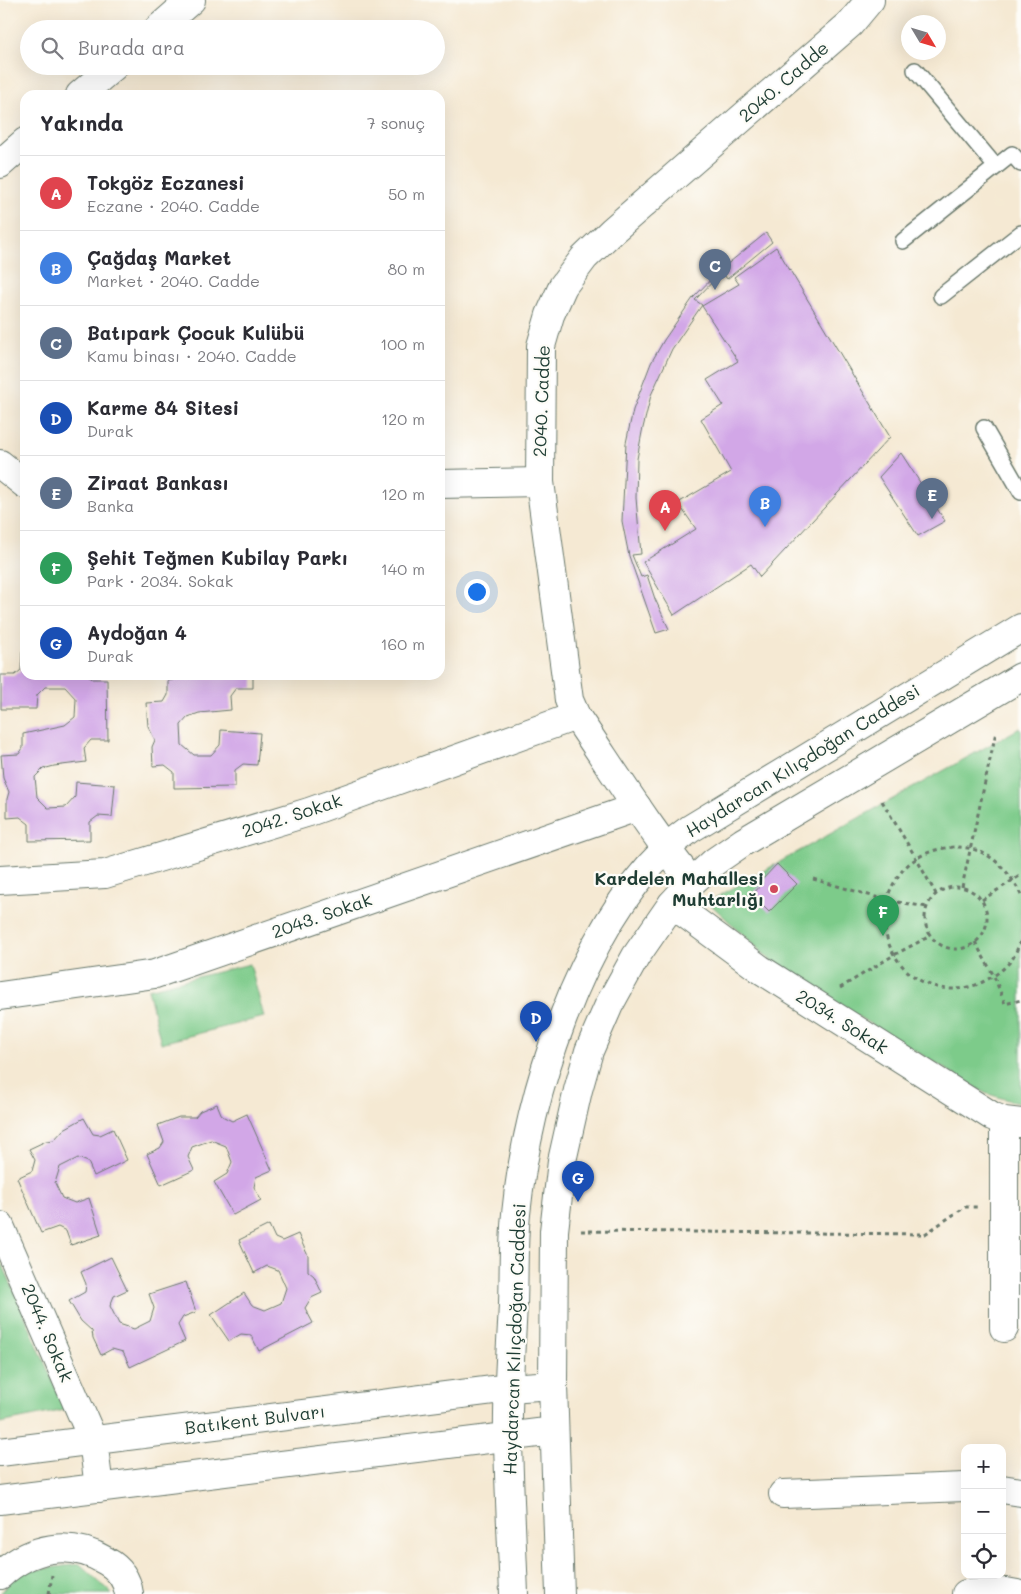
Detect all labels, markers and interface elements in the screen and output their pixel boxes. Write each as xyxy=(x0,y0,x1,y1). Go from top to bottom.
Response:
north arrow xyxy=(901,15,946,60)
search box xyxy=(20,20,445,75)
icon: search xyxy=(38,34,66,62)
text: Burada ara xyxy=(78,35,185,60)
street label: 2040. Cadde xyxy=(733,35,833,127)
text: Yakında xyxy=(40,109,124,136)
text: 7 sonuç xyxy=(367,112,425,133)
text: Tokgöz Eczanesi xyxy=(87,170,245,195)
text: A xyxy=(50,183,62,204)
text: 50 m xyxy=(388,183,425,204)
text: Eczane · 2040. Cadde xyxy=(87,195,260,216)
text: Çağdaş Market xyxy=(87,245,231,270)
pin: C xyxy=(699,249,731,290)
text: B xyxy=(51,258,61,279)
text: 80 m xyxy=(388,258,425,279)
text: Market · 2040. Cadde xyxy=(87,270,260,291)
text: Batıpark Çocuk Kulübü xyxy=(87,320,305,345)
text: C xyxy=(50,333,62,354)
text: 100 m xyxy=(380,333,425,354)
text: Kamu binası · 2040. Cadde xyxy=(87,345,297,366)
street label: 2040. Cadde xyxy=(527,345,555,457)
text: Karme 84 Sitesi xyxy=(87,395,239,420)
text: D xyxy=(50,408,62,429)
text: 120 m xyxy=(381,408,425,429)
text: Durak xyxy=(87,420,133,441)
text: Ziraat Bankası xyxy=(87,470,229,495)
pin: E xyxy=(916,478,948,519)
text: E xyxy=(51,483,61,504)
text: 120 m xyxy=(381,483,425,504)
pin: B xyxy=(749,486,781,527)
pin: A xyxy=(649,490,681,531)
text: Banka xyxy=(87,495,134,516)
text: Şehit Teğmen Kubilay Parkı xyxy=(87,545,348,570)
text: F xyxy=(51,558,61,579)
text: 140 m xyxy=(381,558,425,579)
text: Park · 2034. Sokak xyxy=(87,570,233,591)
your location xyxy=(464,579,490,605)
text: Aydoğan 4 xyxy=(87,620,187,645)
text: G xyxy=(50,633,62,654)
text: 160 m xyxy=(380,633,425,654)
text: Durak xyxy=(87,645,133,666)
street label: Haydarcan Kılıçdoğan Caddesi xyxy=(681,678,924,842)
street label: 2042. Sokak xyxy=(239,788,345,843)
place label: Kardelen Mahallesi Muhtarlığı xyxy=(594,866,764,911)
marker: Kardelen Mahallesi Muhtarlığı xyxy=(768,883,780,895)
street label: 2043. Sokak xyxy=(268,887,375,943)
pin: F xyxy=(867,895,899,936)
street label: 2034. Sokak xyxy=(792,983,893,1059)
pin: D xyxy=(520,1001,552,1042)
pin: G xyxy=(562,1161,594,1202)
street label: Haydarcan Kılıçdoğan Caddesi xyxy=(497,1203,531,1475)
street label: 2044. Sokak xyxy=(16,1280,79,1385)
street label: Batıkent Bulvarı xyxy=(183,1398,326,1440)
map controls xyxy=(961,1444,1006,1579)
button: + xyxy=(961,1444,1006,1489)
button: − xyxy=(961,1489,1006,1534)
button: locate xyxy=(961,1534,1006,1579)

